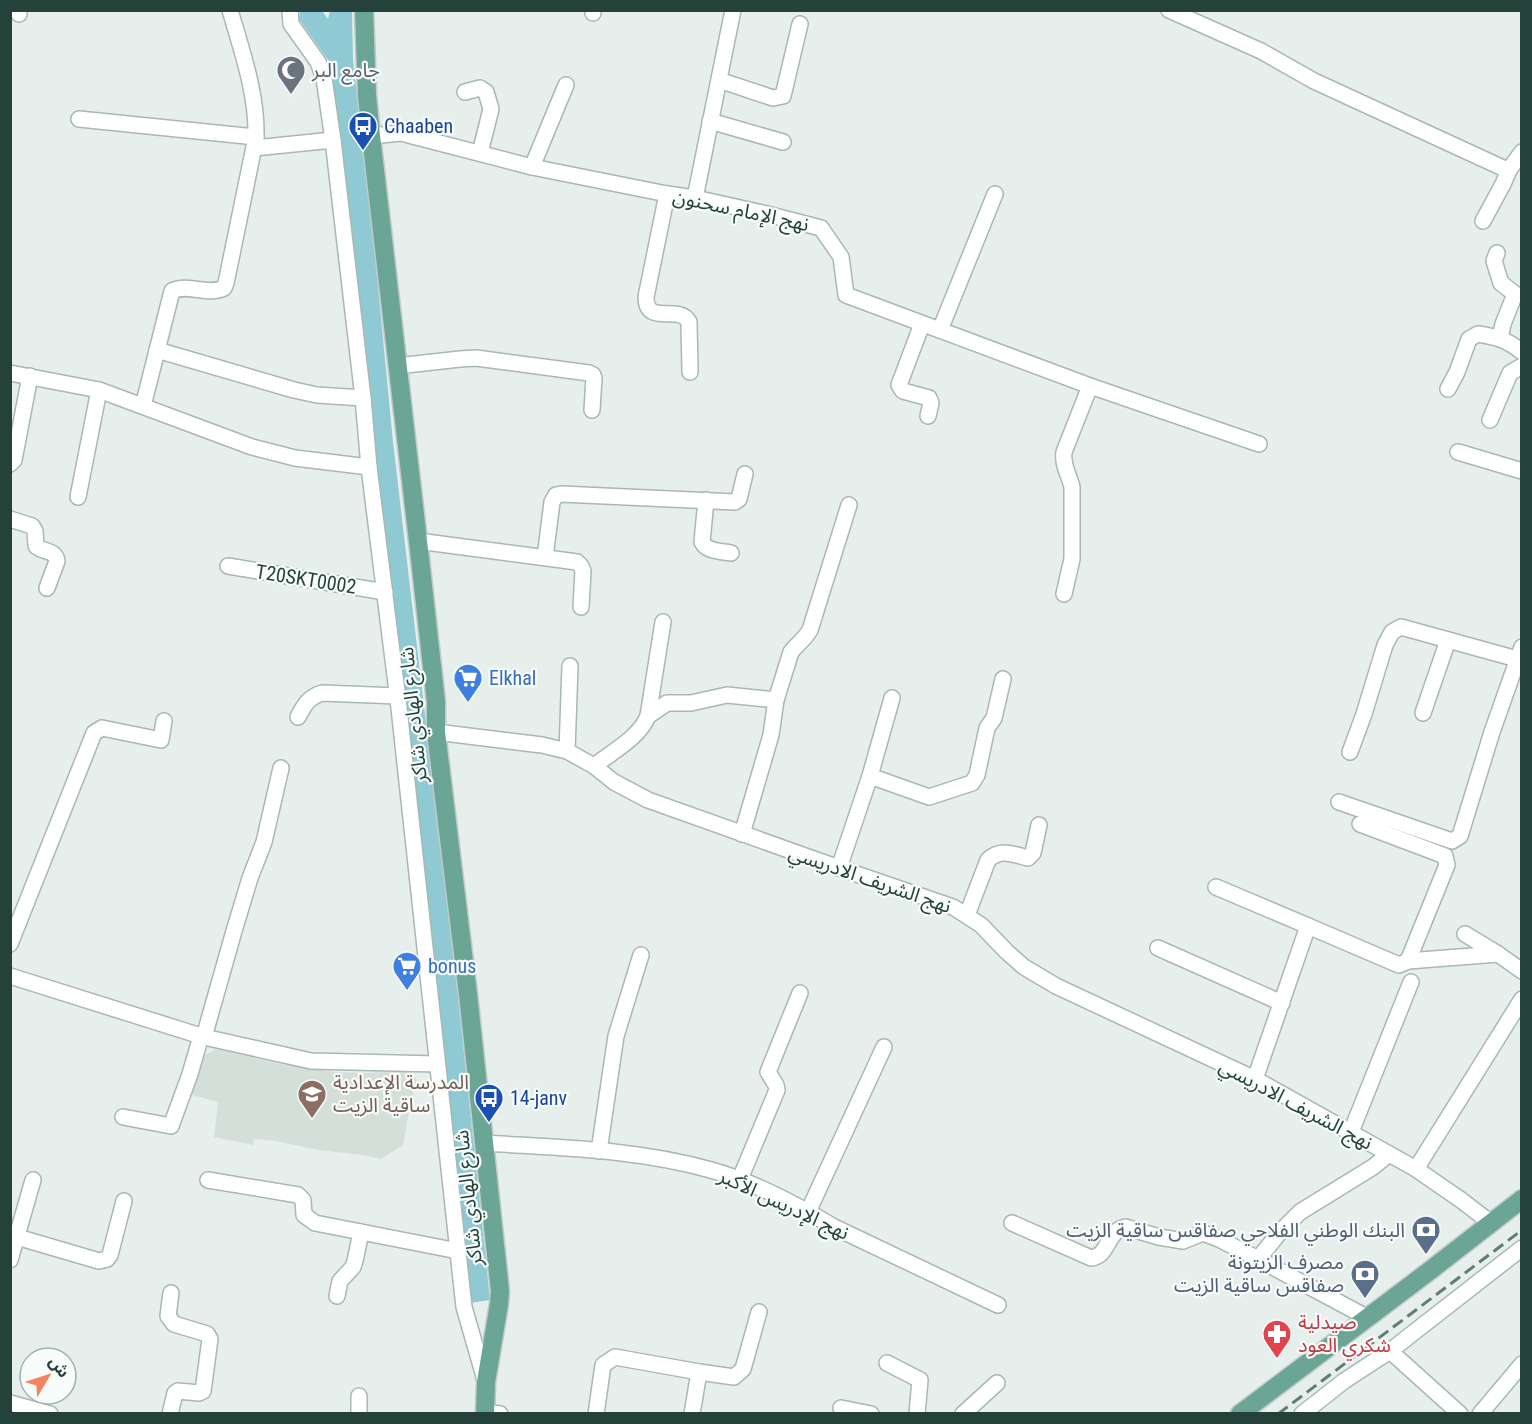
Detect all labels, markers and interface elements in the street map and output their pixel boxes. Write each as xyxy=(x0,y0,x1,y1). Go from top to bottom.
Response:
mosque icon: جامع البر xyxy=(275,54,307,96)
place label: جامع البر xyxy=(311,58,380,85)
bus stop icon: Chaaben xyxy=(347,110,379,152)
place label: Chaaben xyxy=(384,114,453,138)
street label: نهج الإمام سحنون xyxy=(670,184,811,239)
street label: T20SKT0002 xyxy=(254,559,358,599)
street label: شارع الهادي شاكر xyxy=(394,645,436,785)
supermarket icon: Elkhal xyxy=(452,662,484,704)
place label: Elkhal xyxy=(489,666,536,690)
street label: نهج الشريف الادريسي xyxy=(784,840,954,922)
supermarket icon: bonus xyxy=(391,950,423,992)
place label: bonus xyxy=(428,954,476,978)
street label: نهج الشريف الادريسي xyxy=(1213,1053,1377,1158)
place label: المدرسة الإعدادية ساقية الزيت xyxy=(333,1070,469,1117)
school or university icon: المدرسة الإعدادية ساقية الزيت xyxy=(296,1078,328,1120)
bus stop icon: 14-janv xyxy=(473,1082,505,1124)
place label: 14-janv xyxy=(510,1086,567,1110)
street label: شارع الهادي شاكر xyxy=(449,1128,491,1268)
street label: نهج الإدريس الأكبر xyxy=(713,1163,853,1247)
bank icon: البنك الوطني الفلاحي صفاقس ساقية الزيت xyxy=(1410,1214,1442,1256)
place label: البنك الوطني الفلاحي صفاقس ساقية الزيت xyxy=(1066,1218,1405,1246)
place label: مصرف الزيتونة صفاقس ساقية الزيت xyxy=(1174,1250,1344,1297)
bank icon: مصرف الزيتونة صفاقس ساقية الزيت xyxy=(1349,1258,1381,1300)
place label: صيدلية شكري العود xyxy=(1298,1310,1391,1361)
pharmacy icon: صيدلية شكري العود xyxy=(1261,1318,1293,1360)
north arrow xyxy=(18,1346,78,1406)
text: ش xyxy=(45,1352,74,1381)

